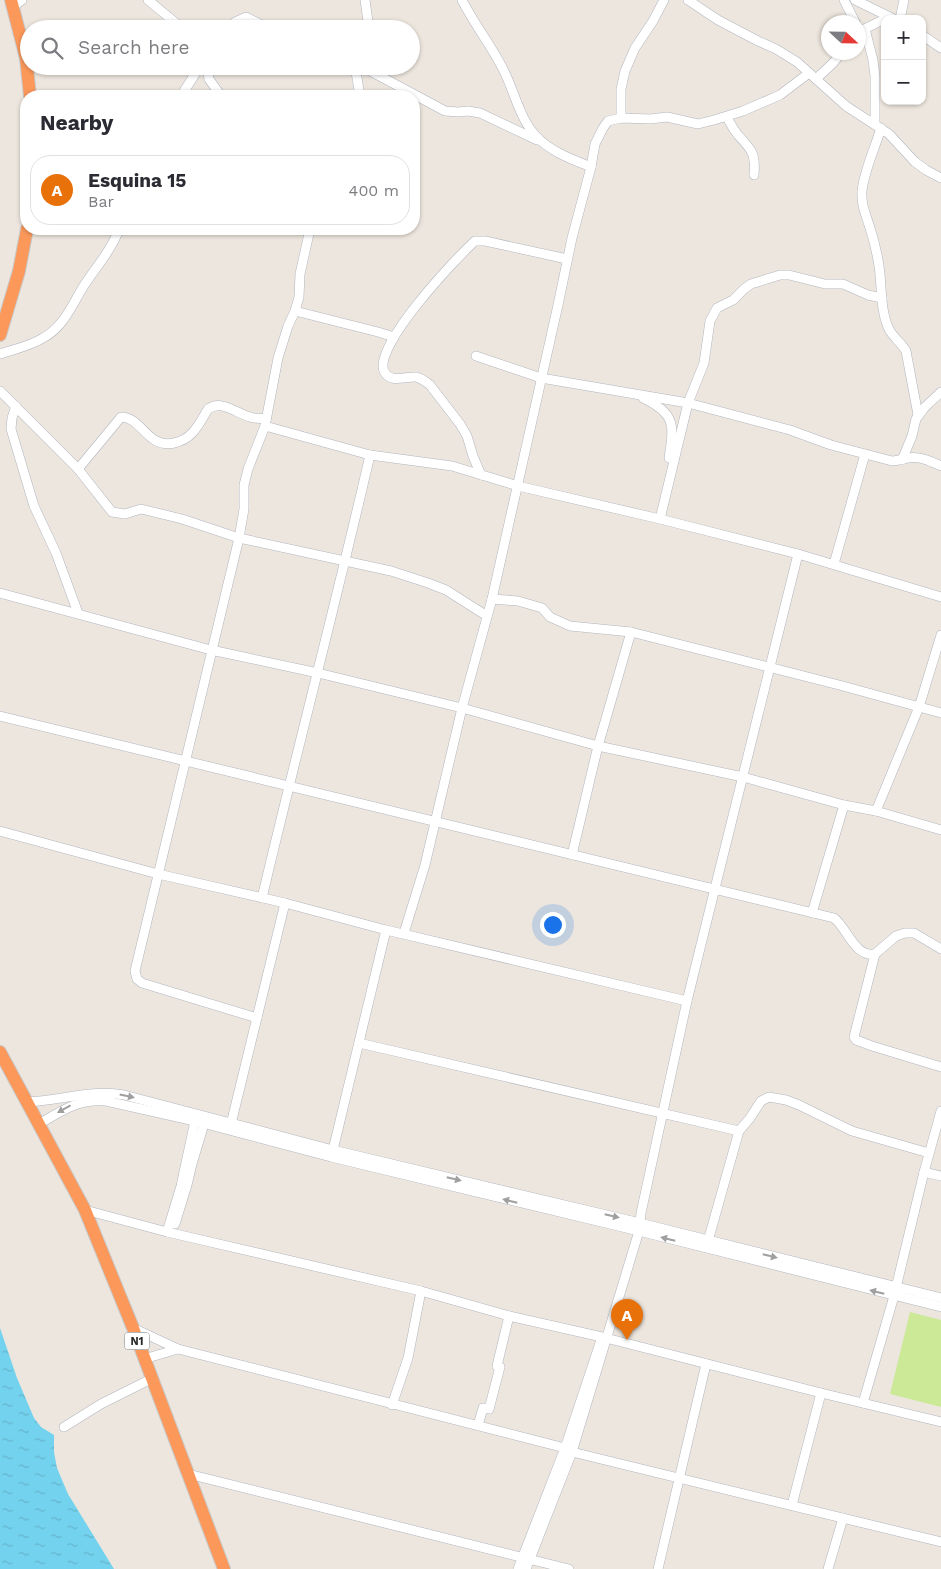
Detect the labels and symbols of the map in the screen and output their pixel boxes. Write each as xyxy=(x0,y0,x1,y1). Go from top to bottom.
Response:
north arrow xyxy=(821,15,866,60)
your location xyxy=(540,912,566,938)
one-way arrow xyxy=(119,1092,134,1100)
one-way arrow xyxy=(58,1105,71,1114)
one-way arrow xyxy=(447,1175,462,1183)
one-way arrow xyxy=(503,1197,518,1205)
one-way arrow xyxy=(605,1212,620,1220)
one-way arrow xyxy=(661,1235,676,1243)
one-way arrow xyxy=(762,1252,777,1260)
one-way arrow xyxy=(869,1288,884,1296)
pin: A xyxy=(611,1299,643,1340)
road number: N1 xyxy=(124,1332,150,1350)

